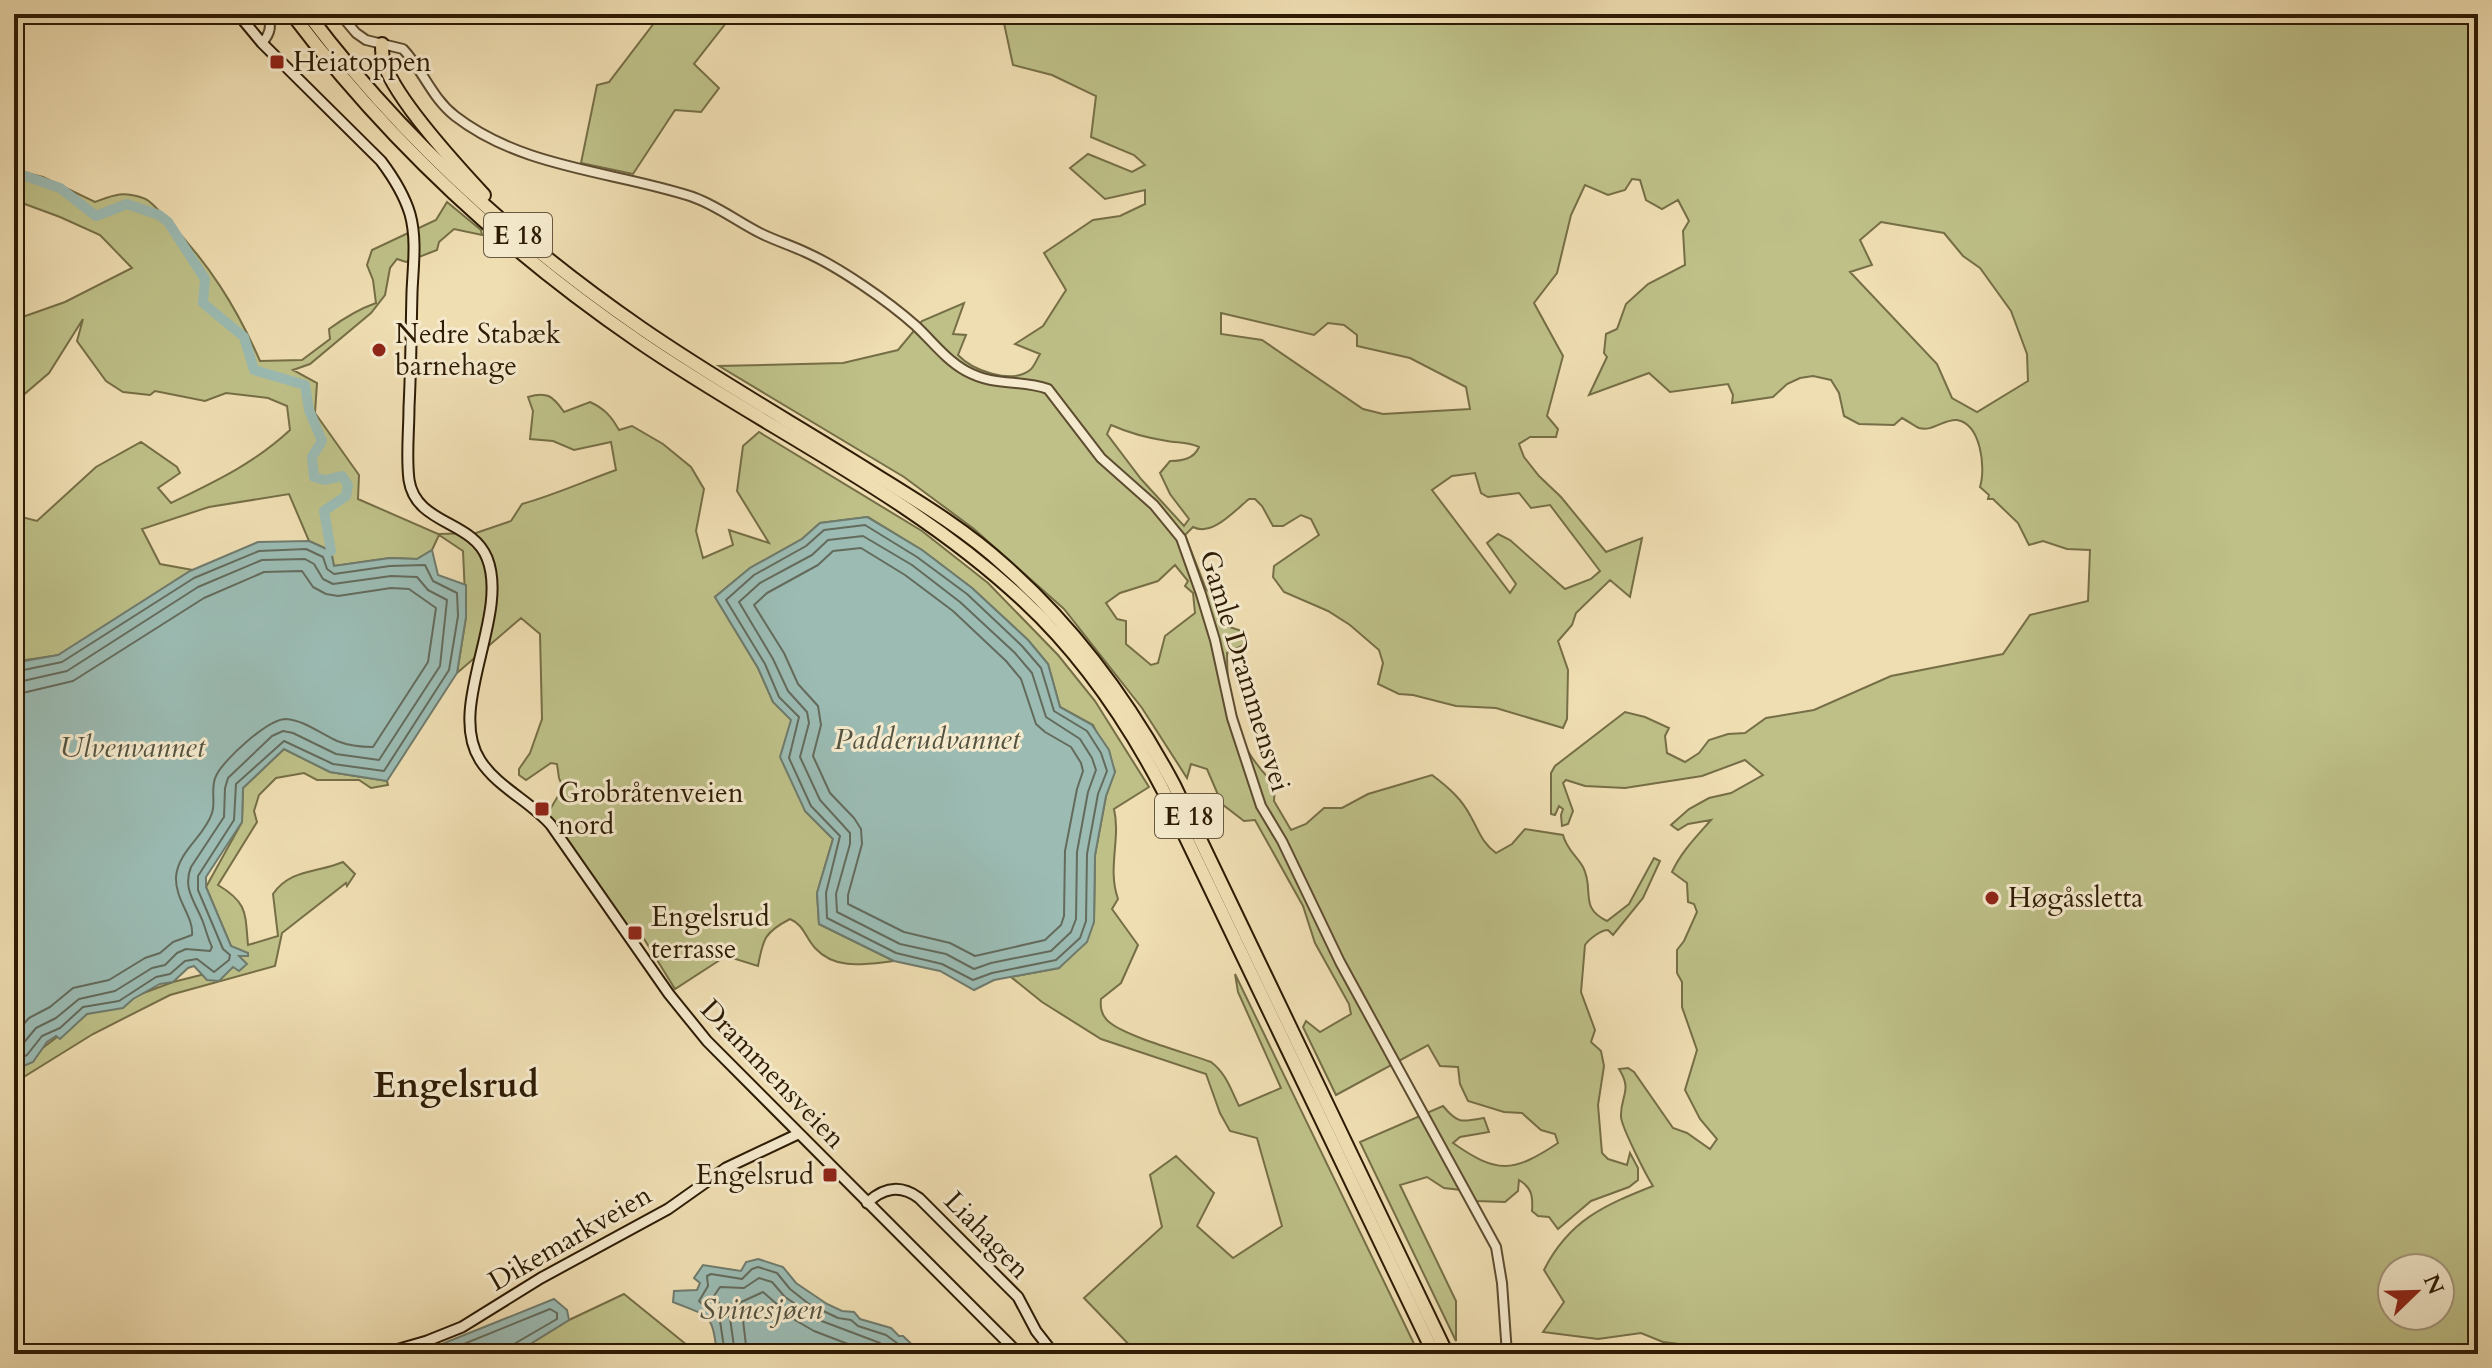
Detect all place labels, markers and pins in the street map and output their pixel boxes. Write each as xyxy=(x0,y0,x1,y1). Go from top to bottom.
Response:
place label: Heiatoppen xyxy=(293,43,432,81)
marker: Heiatoppen xyxy=(268,53,286,71)
place label: Nedre Stabæk barnehage xyxy=(395,315,561,385)
marker: Nedre Stabæk barnehage xyxy=(370,341,388,359)
place label: Grobråtenveien nord xyxy=(558,774,744,844)
marker: Grobråtenveien nord xyxy=(533,800,551,818)
place label: Høgåssletta xyxy=(2008,879,2143,917)
marker: Høgåssletta xyxy=(1983,889,2001,907)
place label: Engelsrud terrasse xyxy=(651,898,770,968)
marker: Engelsrud terrasse xyxy=(626,924,644,942)
place label: Engelsrud xyxy=(695,1156,814,1194)
marker: Engelsrud xyxy=(821,1166,839,1184)

